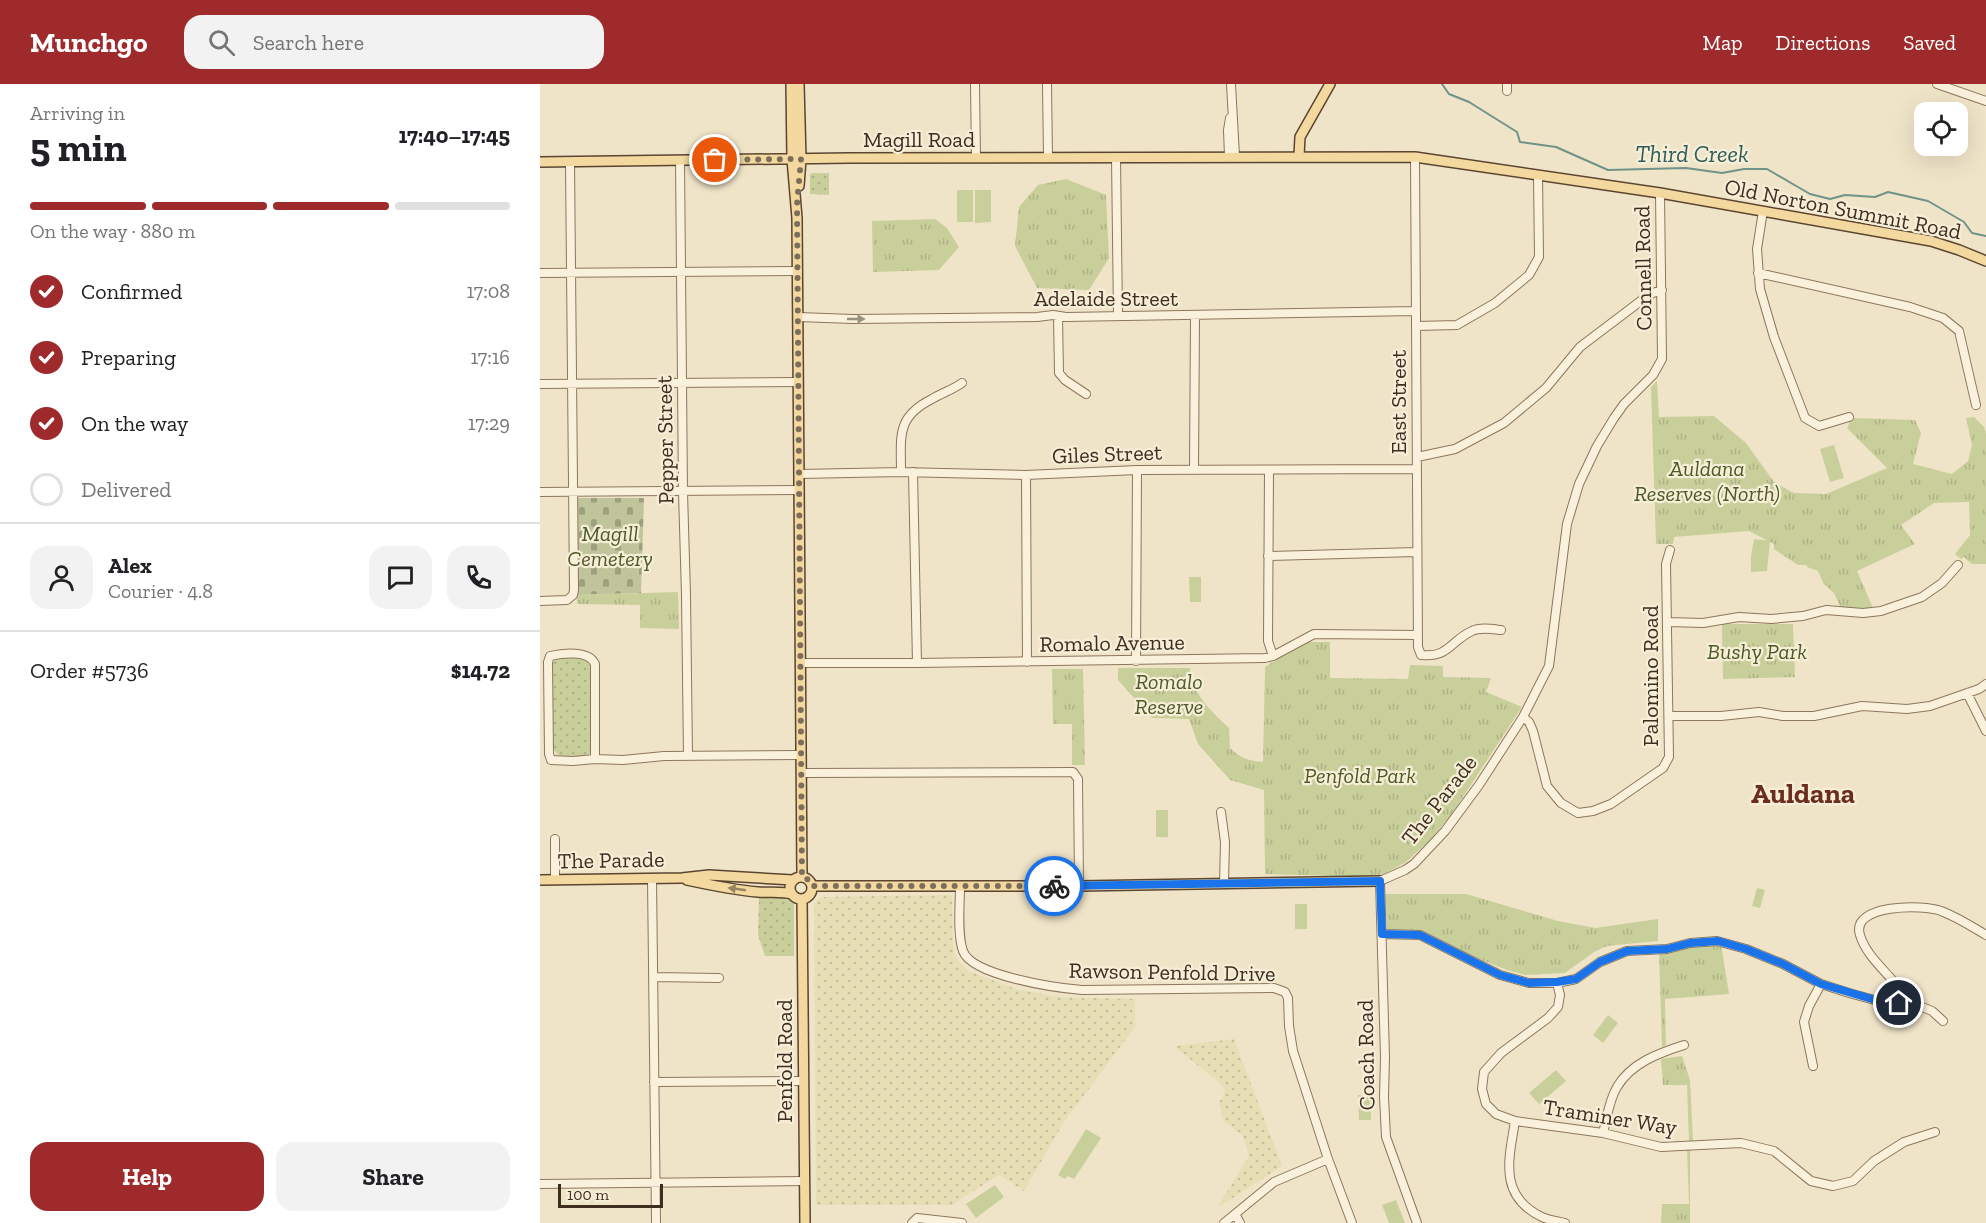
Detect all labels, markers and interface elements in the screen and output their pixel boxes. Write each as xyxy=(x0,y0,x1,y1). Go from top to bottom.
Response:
search box xyxy=(184,15,604,69)
text: Munchgo xyxy=(30,26,148,59)
icon: search xyxy=(205,26,238,59)
text: Search here xyxy=(253,29,364,56)
text: Map xyxy=(1703,30,1743,55)
text: Directions xyxy=(1776,30,1870,55)
text: Saved xyxy=(1903,30,1956,55)
text: Arriving in xyxy=(30,101,125,125)
map controls xyxy=(1914,102,1968,156)
button: locate xyxy=(1914,102,1968,156)
text: 17:40–17:45 xyxy=(398,122,510,149)
text: 5 min xyxy=(30,124,127,171)
street label: Magill Road xyxy=(863,126,975,153)
pin xyxy=(689,134,740,185)
water label: Third Creek xyxy=(1635,139,1749,168)
icon: bag xyxy=(698,143,731,176)
street label: Old Norton Summit Road xyxy=(1722,173,1964,245)
street label: Connell Road xyxy=(1628,205,1658,331)
text: On the way · 880 m xyxy=(30,219,195,243)
icon: check xyxy=(30,275,63,308)
text: Confirmed xyxy=(81,278,182,305)
text: 17:08 xyxy=(466,279,510,303)
street label: Adelaide Street xyxy=(1034,285,1179,312)
one-way arrow xyxy=(847,314,866,324)
icon: check xyxy=(30,341,63,374)
text: Preparing xyxy=(81,344,176,371)
text: 17:16 xyxy=(470,345,510,369)
street label: East Street xyxy=(1385,349,1412,454)
street label: Pepper Street xyxy=(650,375,680,505)
icon: check xyxy=(30,407,63,440)
text: On the way xyxy=(81,410,188,437)
text: 17:29 xyxy=(468,411,510,435)
street label: Giles Street xyxy=(1051,439,1163,469)
park label: Auldana Reserves (North) xyxy=(1634,455,1780,507)
text: Delivered xyxy=(81,476,171,503)
park label: Magill Cemetery xyxy=(567,520,653,572)
button: person xyxy=(30,546,93,609)
button: chat xyxy=(369,546,432,609)
button: phone xyxy=(447,546,510,609)
text: Alex xyxy=(108,552,152,579)
text: Courier · 4.8 xyxy=(108,579,213,603)
street label: Palomino Road xyxy=(1637,605,1664,747)
street label: Romalo Avenue xyxy=(1039,628,1185,658)
park label: Bushy Park xyxy=(1707,638,1807,665)
text: Order #5736 xyxy=(30,657,149,684)
text: $14.72 xyxy=(451,657,510,684)
park label: Romalo Reserve xyxy=(1135,668,1203,720)
street label: The Parade xyxy=(1396,750,1482,850)
park label: Penfold Park xyxy=(1304,762,1416,789)
district label: Auldana xyxy=(1751,777,1855,810)
street label: The Parade xyxy=(557,846,665,874)
courier xyxy=(1024,856,1084,916)
icon: bike xyxy=(1038,870,1071,903)
one-way arrow xyxy=(727,884,746,893)
street label: Rawson Penfold Drive xyxy=(1068,957,1276,987)
pin xyxy=(1873,977,1924,1028)
icon: home xyxy=(1882,986,1915,1019)
street label: Penfold Road xyxy=(771,999,798,1123)
street label: Coach Road xyxy=(1352,999,1380,1111)
street label: Traminer Way xyxy=(1541,1093,1680,1141)
button: Help xyxy=(30,1142,264,1211)
button: Share xyxy=(276,1142,510,1211)
scale bar xyxy=(558,1181,663,1208)
text: 100 m xyxy=(567,1185,609,1204)

